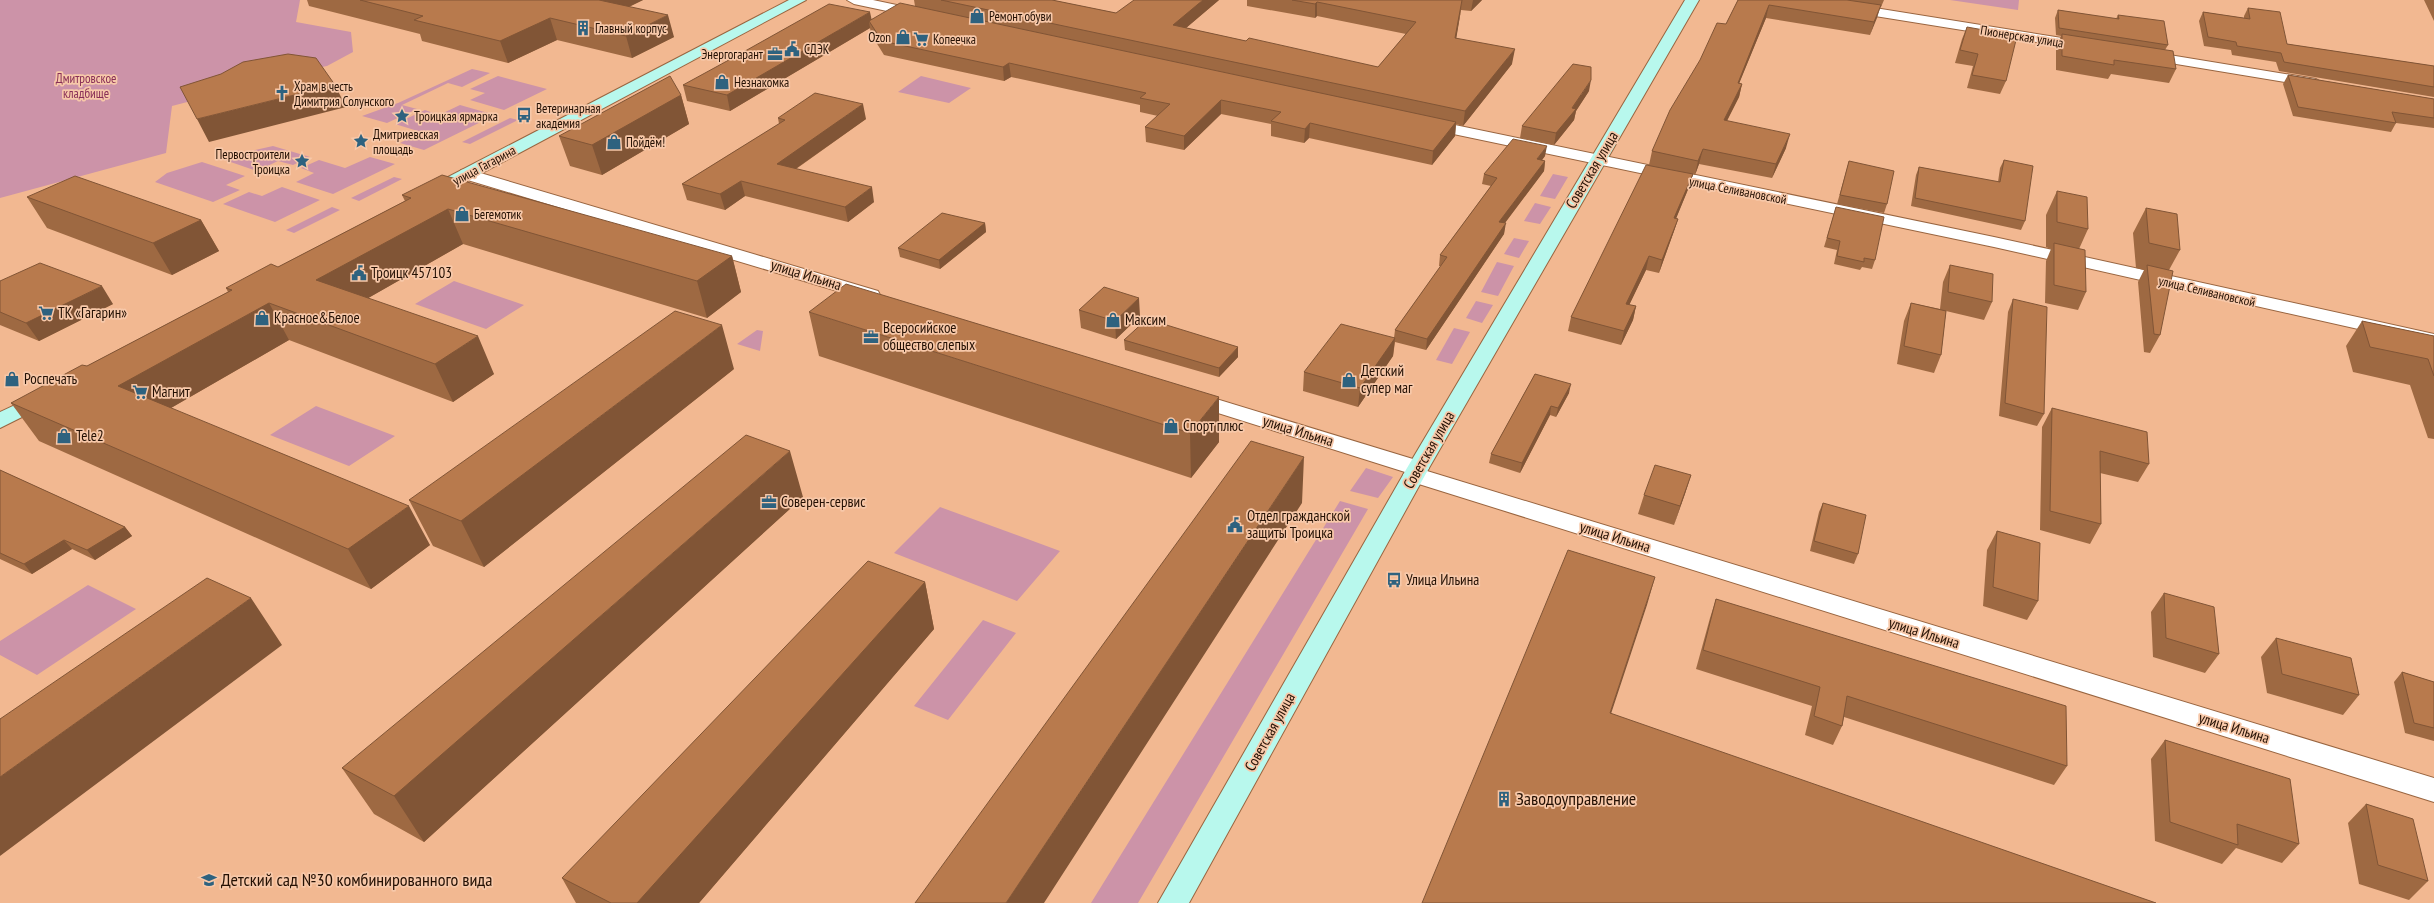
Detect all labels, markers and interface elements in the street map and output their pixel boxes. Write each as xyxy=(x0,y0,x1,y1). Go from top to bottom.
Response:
shop icon: Ремонт обуви xyxy=(968,7,986,25)
place label: Ремонт обуви xyxy=(989,8,1051,25)
building icon: Главный корпус xyxy=(574,19,592,37)
place label: Главный корпус xyxy=(595,20,667,37)
street label: Пионерская улица xyxy=(1979,22,2065,51)
shop icon: Ozon xyxy=(894,28,912,46)
place label: Ozon xyxy=(868,29,891,46)
supermarket icon: Копеечка xyxy=(912,30,930,48)
place label: Копеечка xyxy=(933,31,976,48)
public building icon: СДЭК xyxy=(783,40,801,58)
place label: СДЭК xyxy=(804,41,830,58)
office icon: Энергогарант xyxy=(766,45,784,63)
place label: Энергогарант xyxy=(701,46,764,63)
park label: Дмитровское кладбище xyxy=(56,70,116,102)
shop icon: Незнакомка xyxy=(713,73,731,91)
place label: Незнакомка xyxy=(734,74,789,91)
place label: Храм в честь Димитрия Солунского xyxy=(294,78,394,110)
church icon: Храм в честь Димитрия Солунского xyxy=(273,84,291,102)
place label: Ветеринарная академия xyxy=(536,100,601,132)
bus stop icon: Ветеринарная академия xyxy=(515,106,533,124)
place icon: Троицкая ярмарка xyxy=(393,107,411,125)
place label: Троицкая ярмарка xyxy=(414,108,498,125)
place label: Дмитриевская площадь xyxy=(373,126,439,158)
street label: Советская улица xyxy=(1561,128,1622,212)
place icon: Дмитриевская площадь xyxy=(352,132,370,150)
shop icon: Пойдём! xyxy=(605,133,623,151)
place label: Пойдём! xyxy=(626,134,665,151)
street label: улица Гагарина xyxy=(450,142,519,189)
place label: Первостроители Троицка xyxy=(215,146,290,178)
place icon: Первостроители Троицка xyxy=(293,152,311,170)
street label: улица Селивановской xyxy=(1688,173,1788,208)
shop icon: Бегемотик xyxy=(453,205,471,223)
place label: Бегемотик xyxy=(474,206,521,223)
street label: улица Ильина xyxy=(768,255,844,294)
place label: Троицк 457103 xyxy=(371,263,452,282)
public building icon: Троицк 457103 xyxy=(350,264,368,282)
street label: улица Селивановской xyxy=(2157,272,2257,311)
place label: ТК «Гагарин» xyxy=(58,303,127,322)
supermarket icon: ТК «Гагарин» xyxy=(37,304,55,322)
place label: Красное&Белое xyxy=(274,308,360,327)
shop icon: Красное&Белое xyxy=(253,309,271,327)
place label: Максим xyxy=(1125,310,1166,329)
shop icon: Максим xyxy=(1104,311,1122,329)
place label: Всеросийское общество слепых xyxy=(883,318,975,354)
office icon: Всеросийское общество слепых xyxy=(862,328,880,346)
place label: Детский супер маг xyxy=(1361,361,1413,397)
place label: Роспечать xyxy=(24,369,78,388)
shop icon: Роспечать xyxy=(3,370,21,388)
shop icon: Детский супер маг xyxy=(1340,371,1358,389)
place label: Магнит xyxy=(152,382,190,401)
supermarket icon: Магнит xyxy=(131,383,149,401)
street label: Советская улица xyxy=(1399,407,1458,492)
street label: улица Ильина xyxy=(1260,411,1336,450)
place label: Спорт плюс xyxy=(1183,416,1244,435)
shop icon: Спорт плюс xyxy=(1162,417,1180,435)
place label: Tele2 xyxy=(76,426,104,445)
shop icon: Tele2 xyxy=(55,427,73,445)
place label: Соверен-сервис xyxy=(781,492,866,511)
office icon: Соверен-сервис xyxy=(760,493,778,511)
place label: Отдел гражданской защиты Троицка xyxy=(1247,506,1350,542)
public building icon: Отдел гражданской защиты Троицка xyxy=(1226,516,1244,534)
street label: улица Ильина xyxy=(1577,517,1653,556)
place label: Улица Ильина xyxy=(1406,570,1479,589)
bus stop icon: Улица Ильина xyxy=(1385,571,1403,589)
street label: улица Ильина xyxy=(1886,613,1962,652)
street label: Советская улица xyxy=(1240,689,1299,774)
street label: улица Ильина xyxy=(2196,708,2272,747)
place label: Заводоуправление xyxy=(1516,787,1636,810)
building icon: Заводоуправление xyxy=(1495,790,1513,808)
place label: Детский сад №30 комбинированного вида xyxy=(221,868,492,891)
school or university icon: Детский сад №30 комбинированного вида xyxy=(200,871,218,889)

